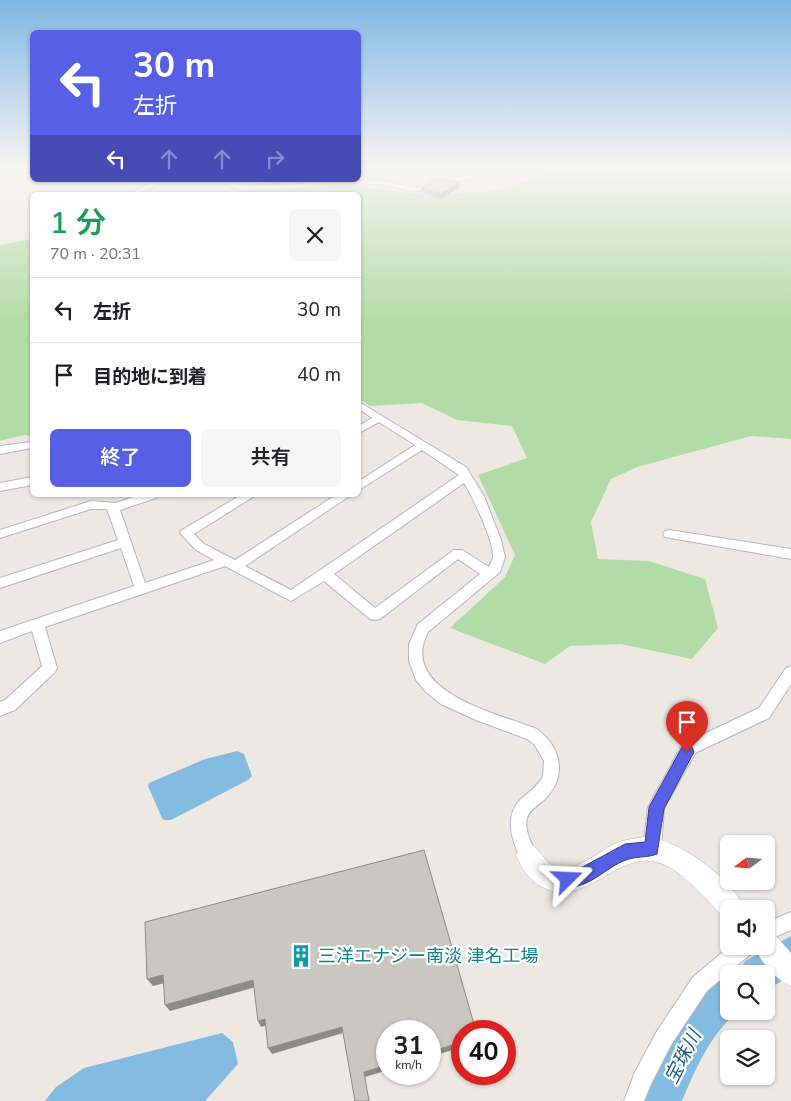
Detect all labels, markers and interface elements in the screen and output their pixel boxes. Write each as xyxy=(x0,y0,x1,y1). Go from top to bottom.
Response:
text: 30 m xyxy=(133,42,215,89)
icon: left xyxy=(50,50,115,115)
text: 左折 xyxy=(133,91,177,121)
icon: left xyxy=(102,145,130,173)
icon: ahead xyxy=(155,145,183,173)
icon: ahead xyxy=(208,145,236,173)
icon: right xyxy=(261,145,289,173)
text: 1 分 xyxy=(50,203,106,244)
button: close xyxy=(289,209,341,261)
text: 70 m · 20:31 xyxy=(50,243,141,265)
icon: left xyxy=(50,296,78,324)
text: 30 m xyxy=(297,297,341,323)
text: 左折 xyxy=(93,299,131,325)
icon: arrive xyxy=(50,361,78,389)
text: 40 m xyxy=(297,362,341,388)
text: 目的地に到着 xyxy=(93,364,207,390)
button: 終了 xyxy=(50,429,191,487)
button: 共有 xyxy=(201,429,341,487)
pin xyxy=(666,701,708,752)
icon: arrive xyxy=(673,708,701,736)
north arrow xyxy=(720,835,775,890)
map controls xyxy=(720,835,775,1085)
position arrow xyxy=(541,852,593,904)
button: sound xyxy=(720,900,775,955)
building icon: 三洋エナジー南淡 津名工場 xyxy=(288,943,314,969)
place label: 三洋エナジー南淡 津名工場 xyxy=(318,944,539,968)
button: search xyxy=(720,965,775,1020)
speed limit sign: 40 xyxy=(451,1020,516,1085)
water label: 宝珠川 xyxy=(658,1024,708,1088)
text: 31 xyxy=(393,1029,424,1063)
button: layers xyxy=(720,1030,775,1085)
text: km/h xyxy=(395,1057,422,1073)

